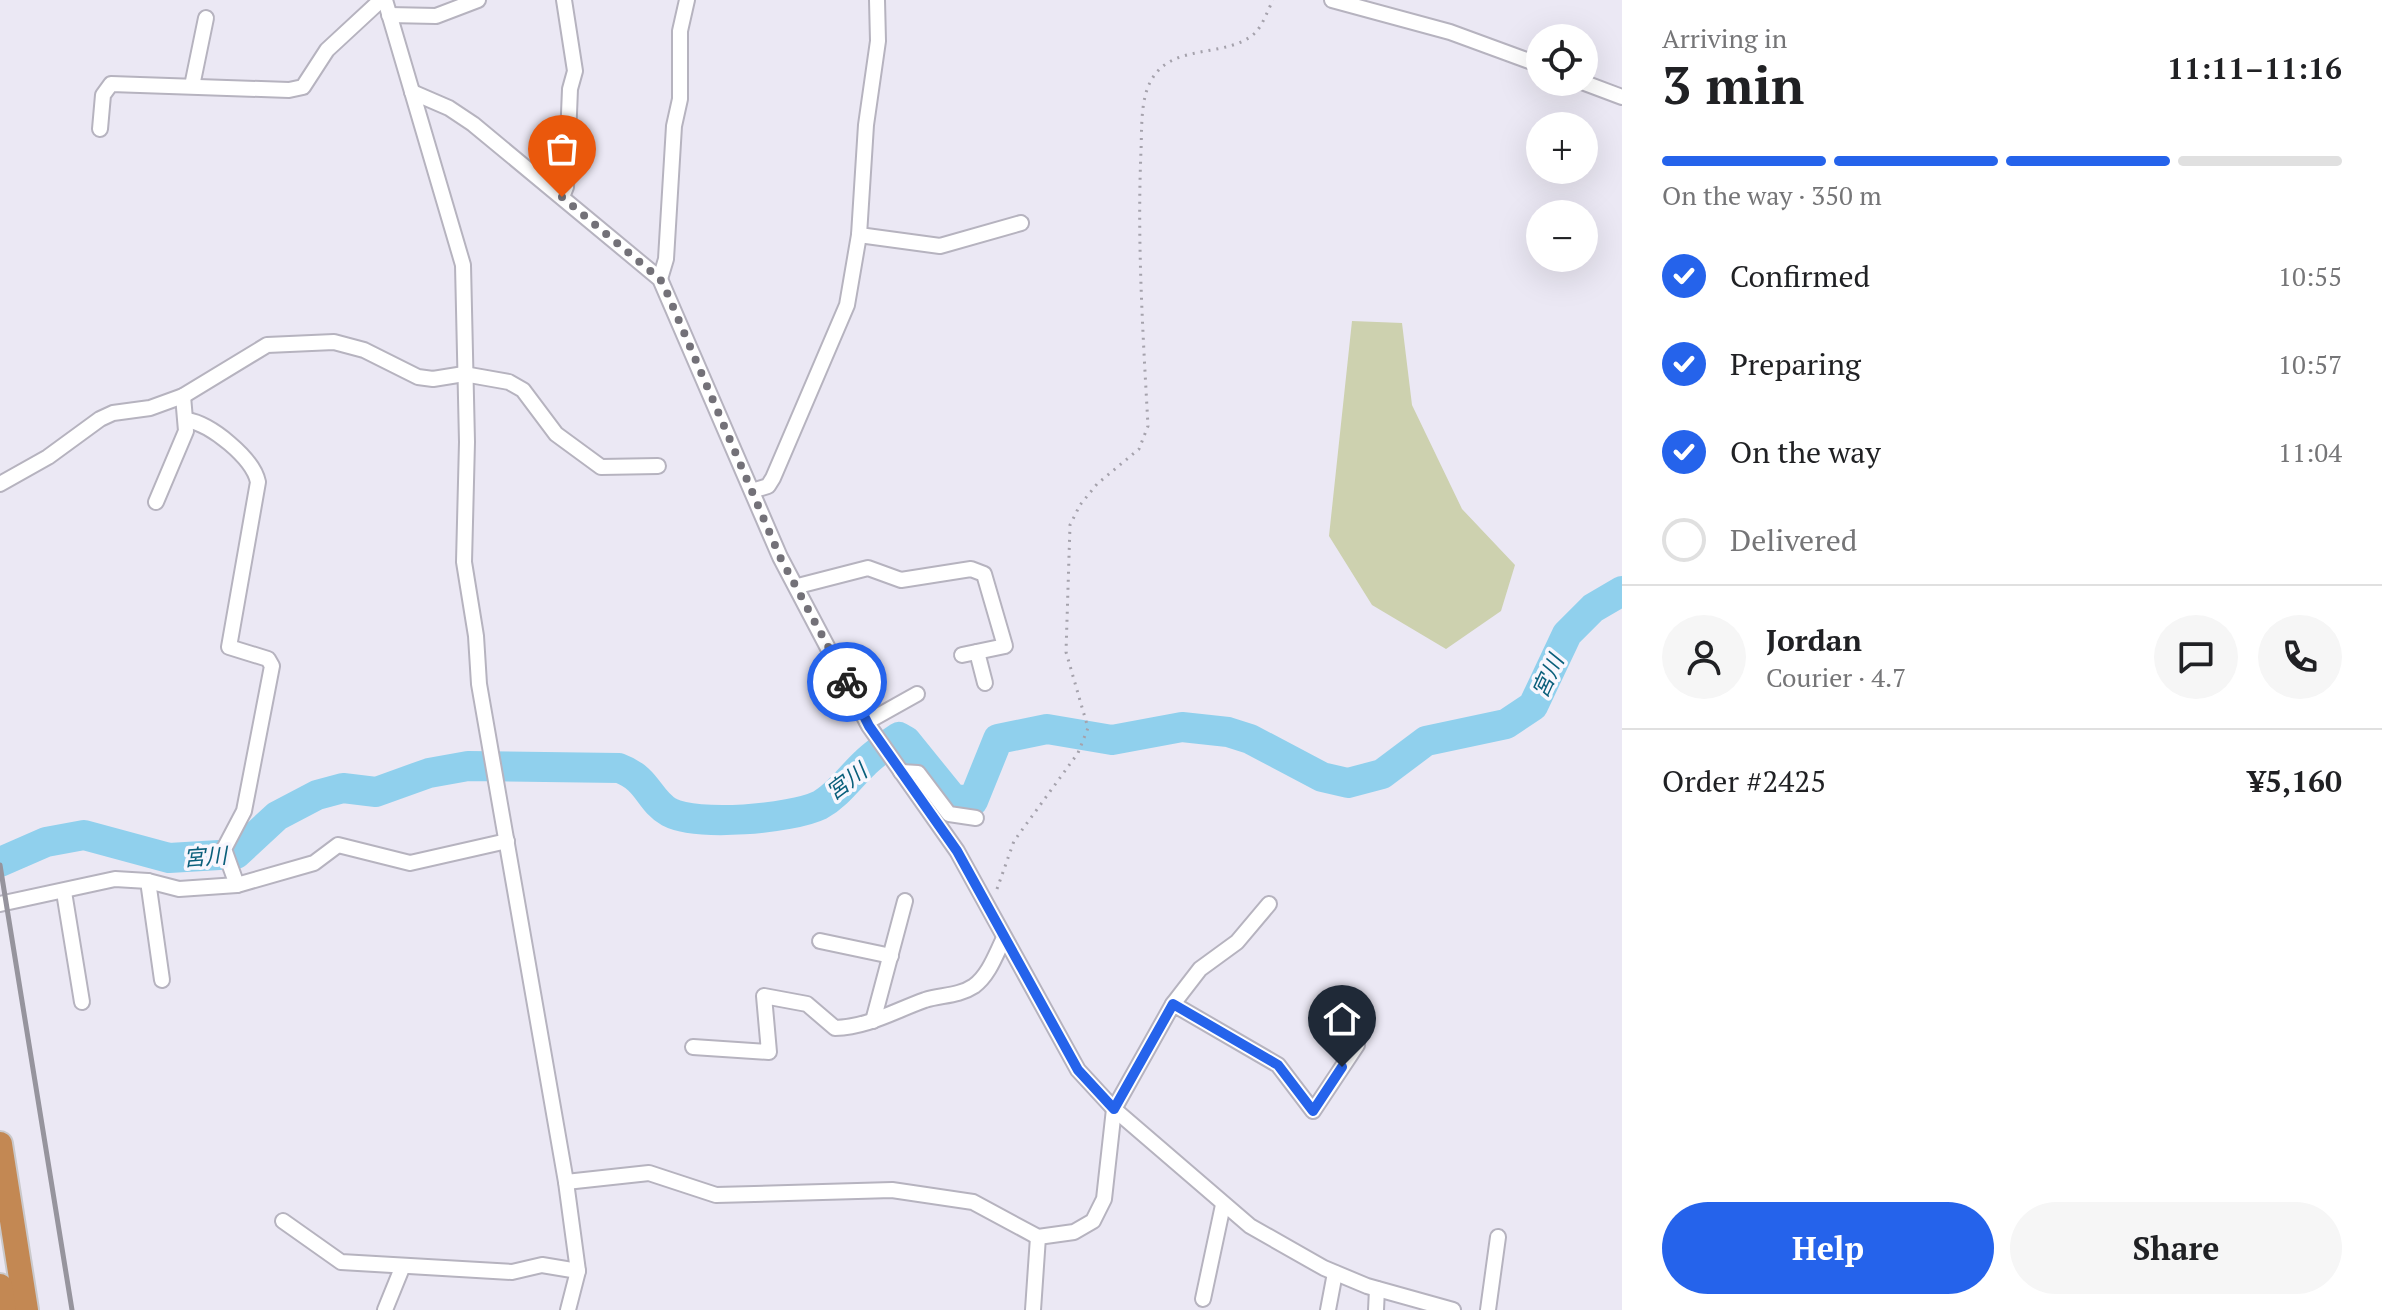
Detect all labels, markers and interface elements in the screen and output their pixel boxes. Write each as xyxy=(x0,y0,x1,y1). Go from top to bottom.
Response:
text: Arriving in xyxy=(1662,21,1787,55)
map controls xyxy=(1526,24,1598,272)
button: locate xyxy=(1526,24,1598,96)
text: 11:11–11:16 xyxy=(2167,48,2342,88)
text: 3 min xyxy=(1662,50,1804,119)
button: + xyxy=(1526,112,1598,184)
pin xyxy=(528,115,596,197)
icon: bag xyxy=(540,127,584,171)
text: On the way · 350 m xyxy=(1662,178,1882,212)
button: − xyxy=(1526,200,1598,272)
icon: check xyxy=(1662,254,1706,298)
text: Confirmed xyxy=(1730,256,1870,296)
text: 10:55 xyxy=(2278,259,2342,293)
icon: check xyxy=(1662,342,1706,386)
text: Preparing xyxy=(1730,344,1861,384)
text: 10:57 xyxy=(2278,347,2342,381)
icon: check xyxy=(1662,430,1706,474)
text: On the way xyxy=(1730,432,1881,472)
text: 11:04 xyxy=(2278,435,2342,469)
text: Delivered xyxy=(1730,520,1857,560)
button: person xyxy=(1662,615,1746,699)
button: chat xyxy=(2154,615,2238,699)
button: phone xyxy=(2258,615,2342,699)
text: Jordan xyxy=(1766,620,1862,660)
courier xyxy=(807,642,887,722)
water label: 宮川 xyxy=(1525,648,1570,702)
icon: bike xyxy=(825,660,869,704)
text: Courier · 4.7 xyxy=(1766,660,1906,694)
water label: 宮川 xyxy=(820,755,874,806)
text: Order #2425 xyxy=(1662,761,1826,801)
text: ¥5,160 xyxy=(2248,761,2342,801)
water label: 宮川 xyxy=(182,840,230,872)
pin xyxy=(1308,985,1376,1067)
icon: home xyxy=(1320,997,1364,1041)
button: Help xyxy=(1662,1202,1994,1294)
button: Share xyxy=(2010,1202,2342,1294)

